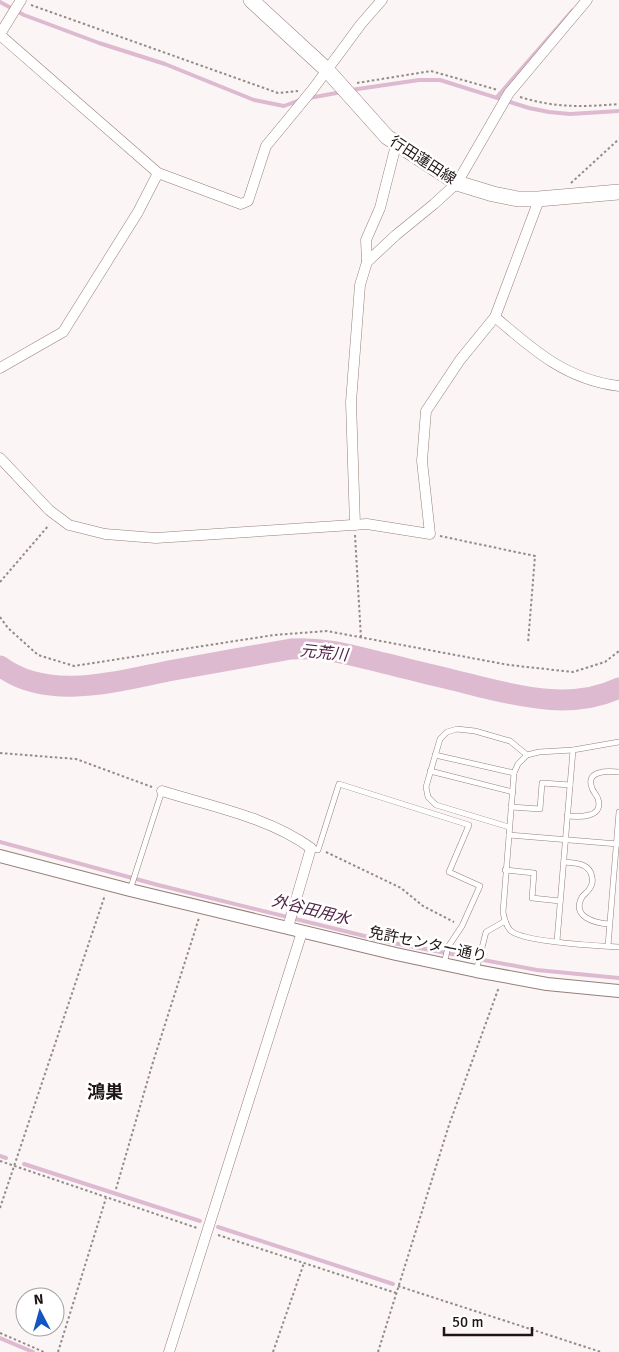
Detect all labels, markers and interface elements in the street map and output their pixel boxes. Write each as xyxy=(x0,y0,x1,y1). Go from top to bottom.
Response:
street label: 行田蓮田線 xyxy=(387,132,459,188)
water label: 元荒川 xyxy=(299,641,351,666)
water label: 外谷田用水 xyxy=(270,891,354,930)
street label: 免許センター通り xyxy=(367,923,489,965)
district label: 鴻巣 xyxy=(87,1081,123,1103)
north arrow xyxy=(15,1287,65,1337)
text: N xyxy=(33,1291,44,1309)
scale bar xyxy=(444,1304,532,1336)
text: 50 m xyxy=(452,1313,483,1331)

